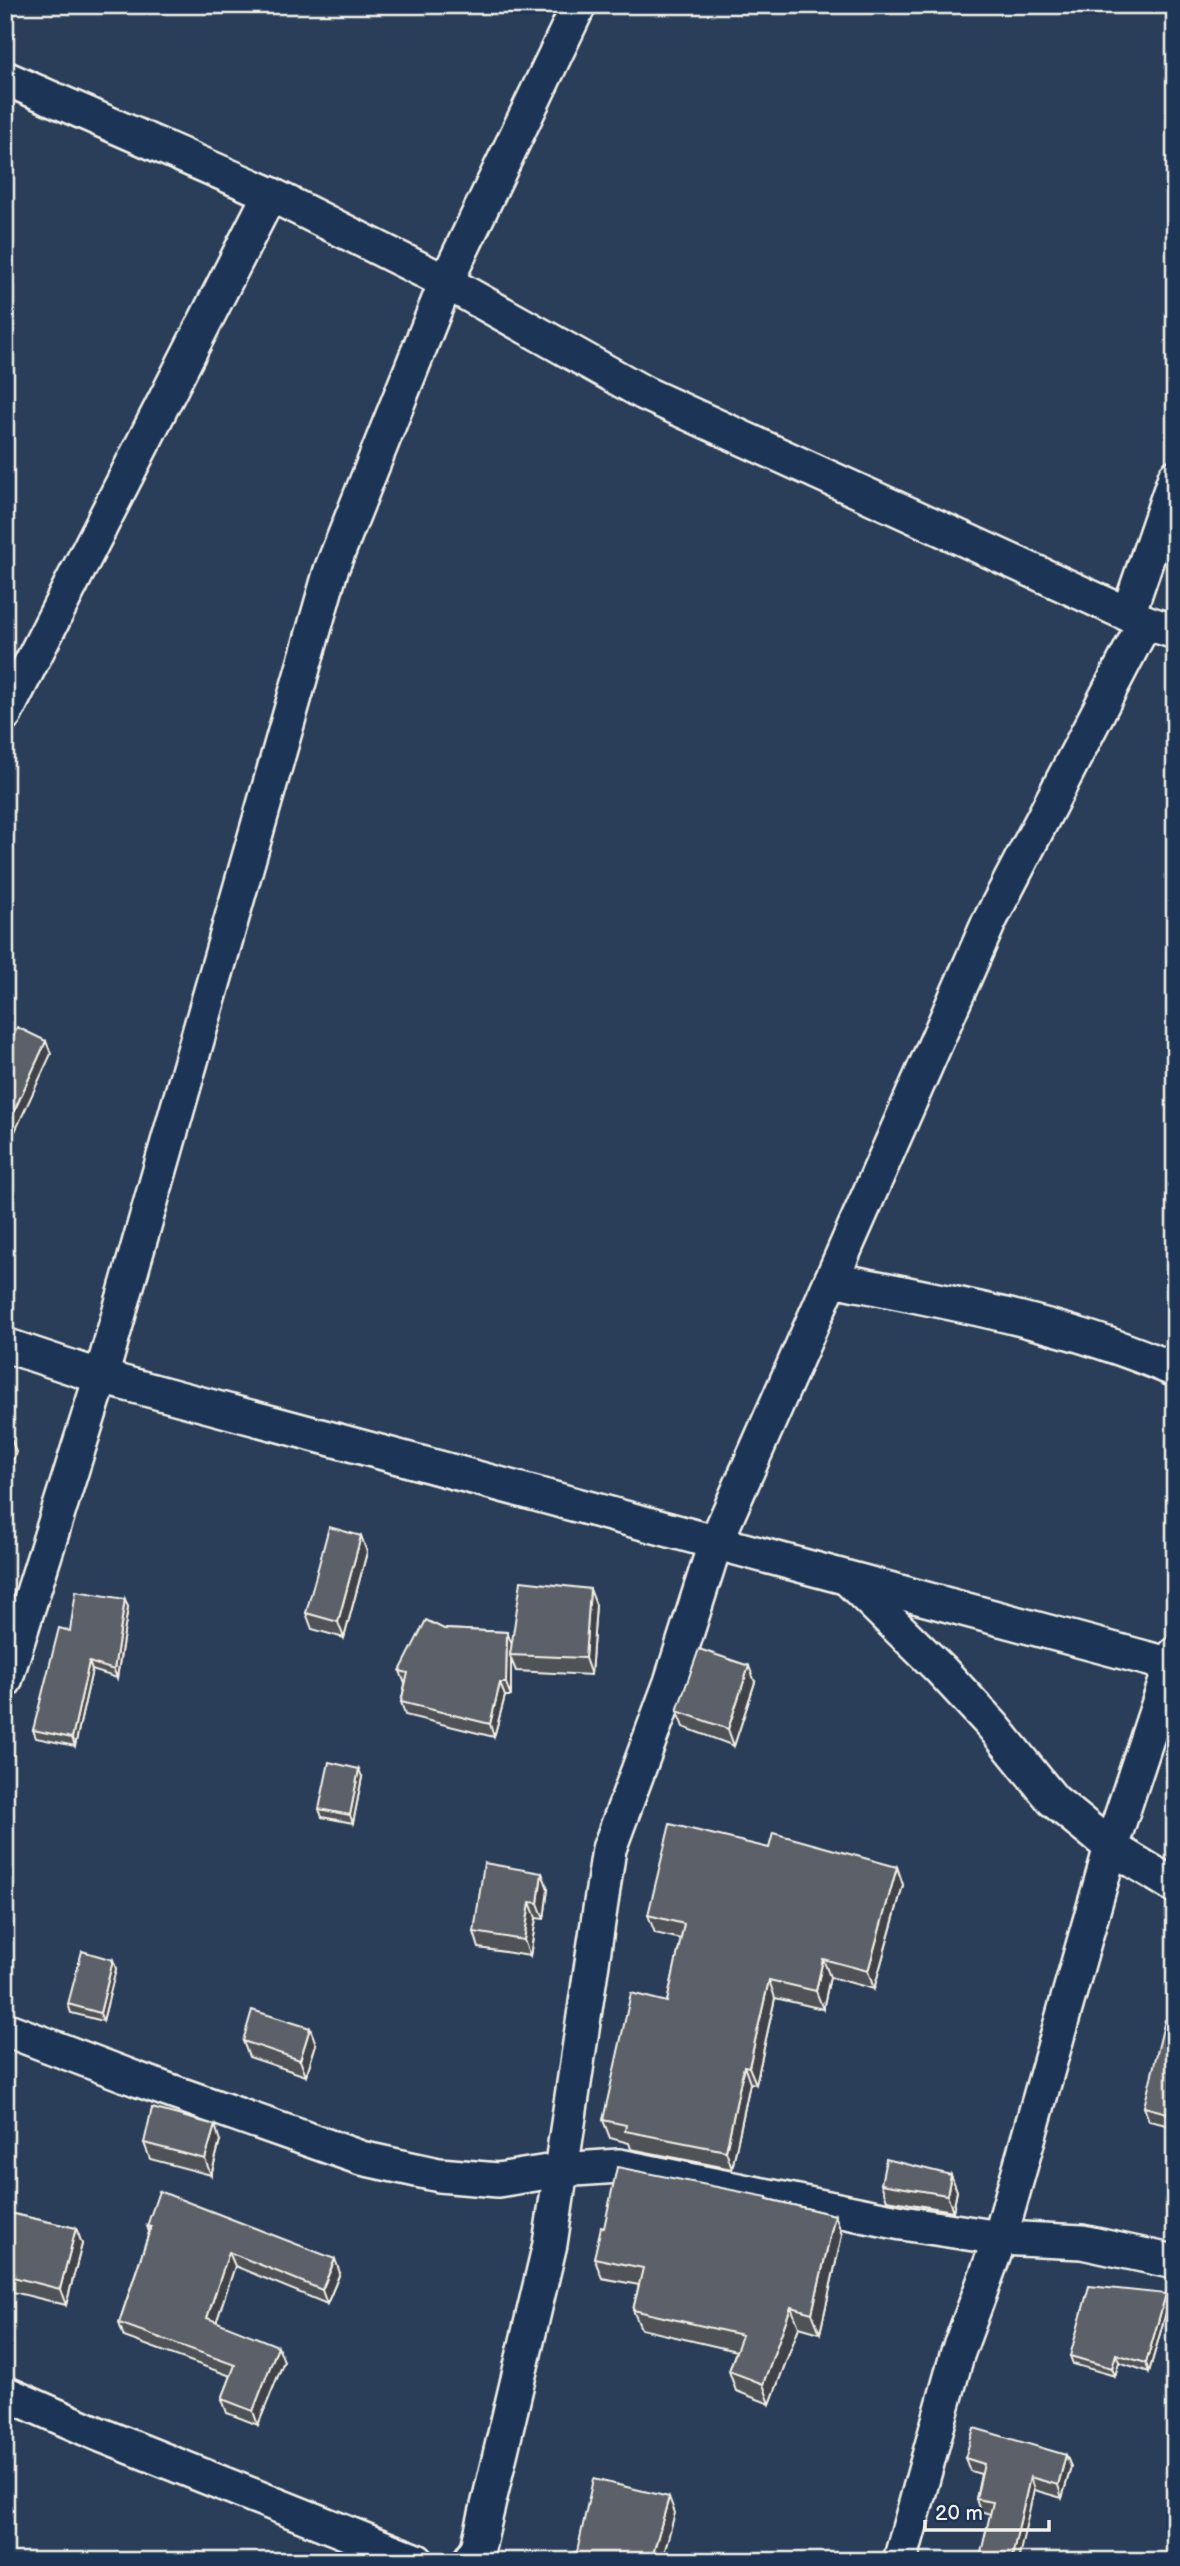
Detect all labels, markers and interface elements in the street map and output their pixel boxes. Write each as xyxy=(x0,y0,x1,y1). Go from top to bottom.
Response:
scale bar xyxy=(925,2489,1049,2533)
text: 20 m xyxy=(935,2501,983,2526)

